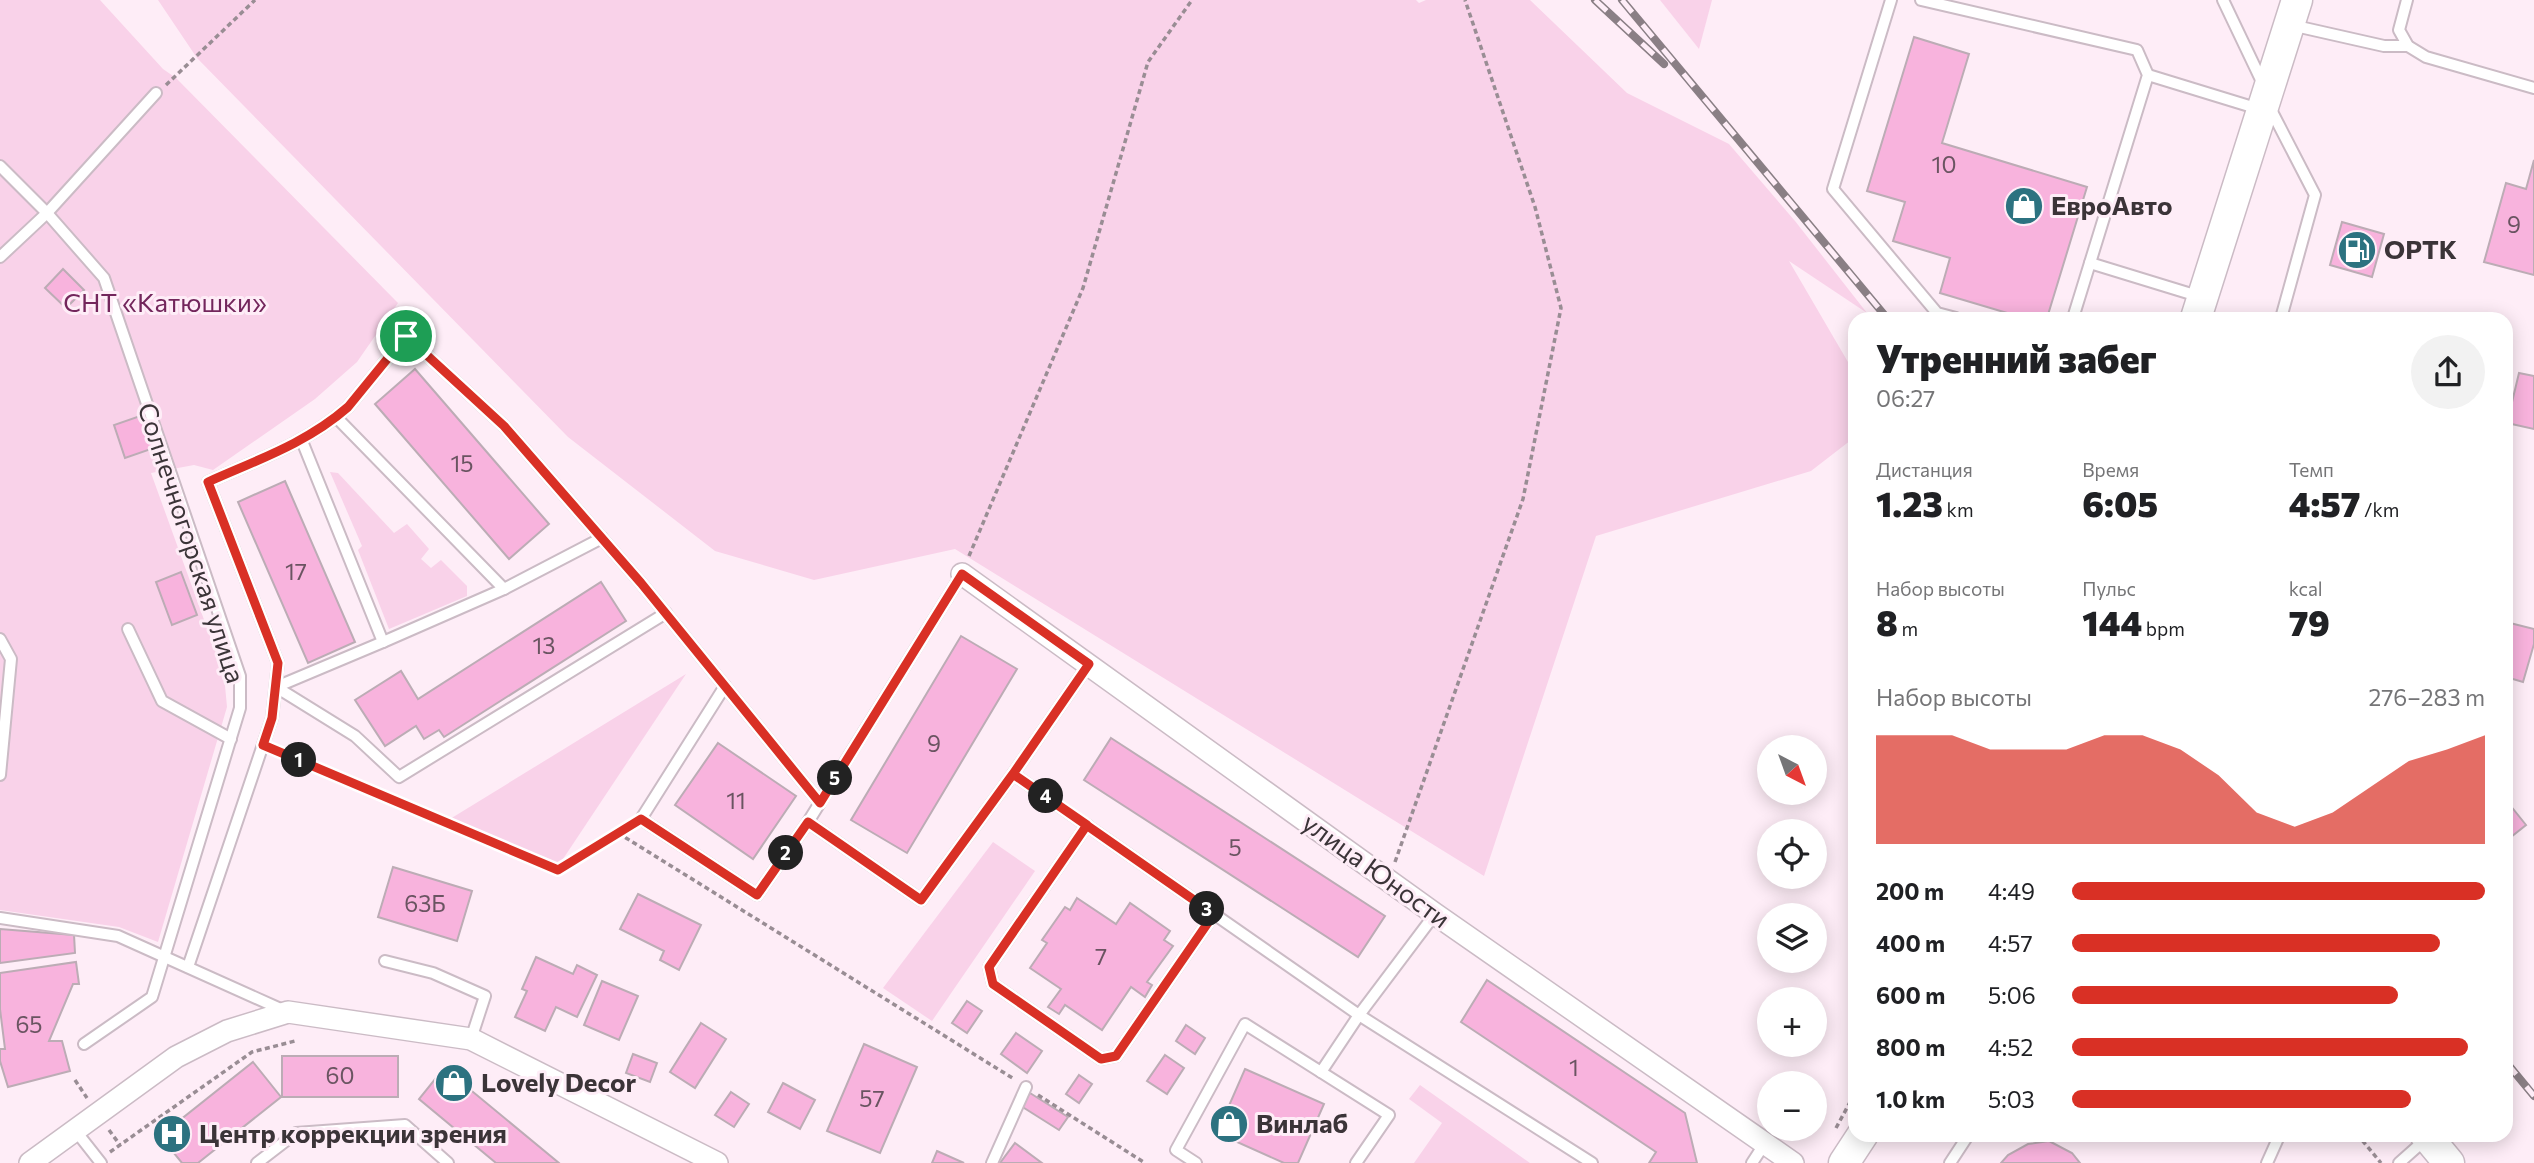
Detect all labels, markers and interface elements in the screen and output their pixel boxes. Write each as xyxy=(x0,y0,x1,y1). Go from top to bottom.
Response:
house number: 10 xyxy=(1932,150,1956,178)
shop icon: ЕвроАвто xyxy=(2003,185,2045,227)
place label: ЕвроАвто xyxy=(2051,189,2172,220)
house number: 9 xyxy=(2507,210,2521,238)
fuel station icon: ОРТК xyxy=(2336,229,2378,271)
place label: ОРТК xyxy=(2384,233,2457,264)
park label: СНТ «Катюшки» xyxy=(63,286,267,317)
pin xyxy=(376,306,436,366)
icon: arrive xyxy=(387,317,425,355)
text: Утренний забег xyxy=(1876,334,2157,381)
button: share xyxy=(2411,335,2485,409)
text: 06:27 xyxy=(1876,384,1935,412)
street label: Солнечногорская улица xyxy=(132,399,252,687)
house number: 15 xyxy=(450,449,474,477)
text: Дистанция xyxy=(1876,458,1973,481)
text: Время xyxy=(2082,458,2139,481)
text: Темп xyxy=(2289,458,2334,481)
text: 1.23 xyxy=(1876,481,1943,524)
text: 6:05 xyxy=(2082,481,2158,524)
text: 4:57 xyxy=(2289,481,2360,524)
text: km xyxy=(1943,498,1974,521)
text: /km xyxy=(2360,498,2399,521)
house number: 17 xyxy=(285,557,307,585)
text: Набор высоты xyxy=(1876,577,2005,600)
text: Пульс xyxy=(2082,577,2136,600)
text: kcal xyxy=(2289,577,2323,600)
text: 8 xyxy=(1876,600,1898,643)
text: 144 xyxy=(2082,600,2142,643)
text: 79 xyxy=(2289,600,2330,643)
text: m xyxy=(1898,617,1918,640)
text: bpm xyxy=(2142,617,2185,640)
house number: 13 xyxy=(533,631,555,659)
text: Набор высоты xyxy=(1876,683,2032,711)
text: 276–283 m xyxy=(2369,683,2485,711)
house number: 9 xyxy=(927,729,941,757)
north arrow xyxy=(1757,735,1827,805)
map controls xyxy=(1757,735,1827,1141)
pin: 1 xyxy=(282,742,316,778)
text: 1 xyxy=(294,748,303,771)
pin: 5 xyxy=(818,760,852,796)
text: 5 xyxy=(829,766,840,789)
pin: 4 xyxy=(1028,778,1064,814)
text: 4 xyxy=(1040,784,1051,807)
house number: 11 xyxy=(726,786,746,814)
street label: улица Юности xyxy=(1297,806,1457,934)
button: locate xyxy=(1757,819,1827,889)
house number: 5 xyxy=(1228,833,1242,861)
pin: 2 xyxy=(768,836,804,870)
text: 2 xyxy=(780,841,791,864)
text: 200 m xyxy=(1876,877,1944,905)
text: 4:49 xyxy=(1988,877,2035,905)
house number: 63Б xyxy=(404,889,446,917)
pin: 3 xyxy=(1190,892,1224,926)
text: 3 xyxy=(1201,897,1212,920)
button: layers xyxy=(1757,903,1827,973)
text: 400 m xyxy=(1876,929,1945,957)
text: 4:57 xyxy=(1988,929,2033,957)
house number: 7 xyxy=(1095,942,1107,970)
text: 600 m xyxy=(1876,981,1945,1009)
text: 5:06 xyxy=(1988,981,2036,1009)
button: + xyxy=(1757,987,1827,1057)
house number: 65 xyxy=(15,1010,43,1038)
text: 800 m xyxy=(1876,1033,1945,1061)
text: 4:52 xyxy=(1988,1033,2033,1061)
house number: 1 xyxy=(1569,1053,1579,1081)
house number: 60 xyxy=(326,1061,354,1089)
shop icon: Lovely Decor xyxy=(433,1062,475,1104)
place label: Lovely Decor xyxy=(481,1066,637,1097)
button: − xyxy=(1757,1071,1827,1141)
house number: 57 xyxy=(859,1084,885,1112)
text: 1.0 km xyxy=(1876,1085,1945,1113)
text: 5:03 xyxy=(1988,1085,2035,1113)
shop icon: Винлаб xyxy=(1208,1103,1250,1145)
place label: Винлаб xyxy=(1256,1107,1348,1138)
hospital icon: Центр коррекции зрения xyxy=(151,1113,193,1155)
place label: Центр коррекции зрения xyxy=(199,1117,507,1148)

